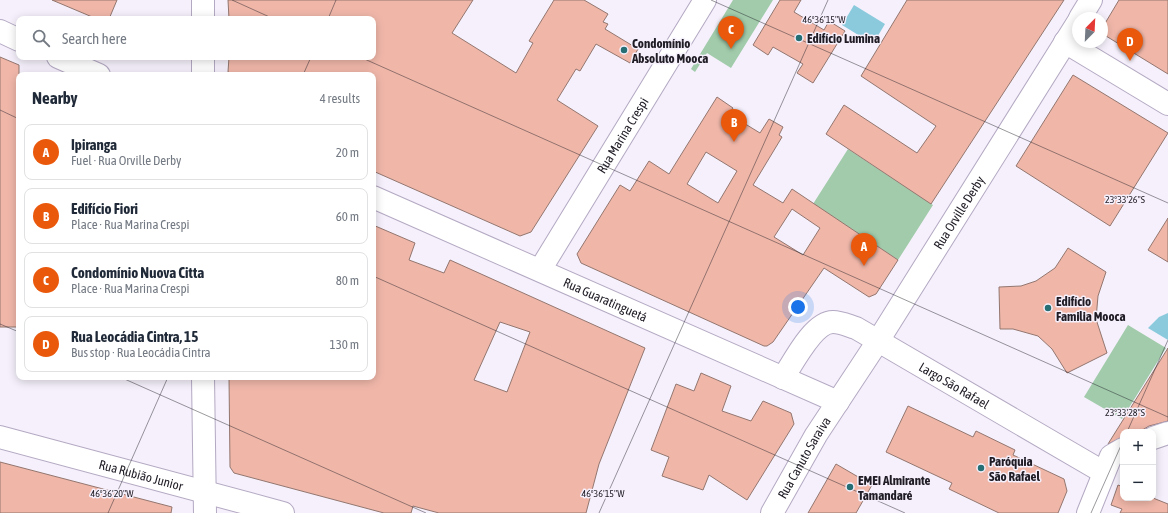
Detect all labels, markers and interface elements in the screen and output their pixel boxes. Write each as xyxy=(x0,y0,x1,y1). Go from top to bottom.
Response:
north arrow xyxy=(1072,12,1108,48)
text: 46°36'15"W xyxy=(802,14,846,25)
search box xyxy=(16,16,376,60)
pin: C xyxy=(718,16,744,49)
icon: search xyxy=(30,27,52,49)
pin: D xyxy=(1117,28,1143,61)
text: Search here xyxy=(62,30,127,47)
place label: Edifício Lumina xyxy=(807,31,880,46)
marker: Edifício Lumina xyxy=(794,33,804,43)
place label: Condomínio Absoluto Mooca xyxy=(631,36,708,66)
marker: Condomínio Absoluto Mooca xyxy=(619,45,629,55)
text: Nearby xyxy=(32,88,78,108)
text: 4 results xyxy=(320,91,360,106)
street label: Rua Marina Crespi xyxy=(594,95,651,176)
pin: B xyxy=(721,109,747,142)
text: Ipiranga xyxy=(71,136,117,153)
text: A xyxy=(43,145,49,160)
text: 20 m xyxy=(336,145,359,160)
text: Fuel · Rua Orville Derby xyxy=(71,153,181,168)
street label: Rua Orville Derby xyxy=(930,173,987,252)
text: 23°33'26"S xyxy=(1105,194,1145,205)
text: Edifício Fiori xyxy=(71,200,138,217)
text: B xyxy=(43,209,49,224)
text: 60 m xyxy=(336,209,359,224)
text: Place · Rua Marina Crespi xyxy=(71,217,190,232)
pin: A xyxy=(851,233,877,266)
text: Condomínio Nuova Citta xyxy=(71,264,204,281)
text: C xyxy=(43,273,49,288)
text: 80 m xyxy=(336,273,359,288)
street label: Rua Guaratinguetá xyxy=(561,274,650,324)
text: Place · Rua Marina Crespi xyxy=(71,281,190,296)
place label: Edifício Familia Mooca xyxy=(1056,294,1125,324)
your location xyxy=(788,297,808,317)
marker: Edifício Familia Mooca xyxy=(1043,303,1053,313)
text: Rua Leocádia Cintra, 15 xyxy=(71,328,198,345)
text: D xyxy=(42,337,50,352)
text: 130 m xyxy=(330,337,359,352)
text: Bus stop · Rua Leocádia Cintra xyxy=(71,345,211,360)
street label: Largo São Rafael xyxy=(916,359,993,412)
text: 23°33'28"S xyxy=(1105,407,1145,418)
street label: Rua Canuto Saraiva xyxy=(774,414,834,501)
map controls xyxy=(1120,429,1156,501)
button: + xyxy=(1120,429,1156,465)
place label: Paróquia São Rafael xyxy=(989,454,1040,484)
street label: Rua Rubião Junior xyxy=(97,456,185,493)
marker: Paróquia São Rafael xyxy=(976,463,986,473)
button: − xyxy=(1120,465,1156,501)
place label: EMEI Almirante Tamandaré xyxy=(858,473,931,503)
marker: EMEI Almirante Tamandaré xyxy=(845,482,855,492)
text: 46°36'20"W xyxy=(90,488,134,499)
text: 46°36'15"W xyxy=(581,488,625,499)

